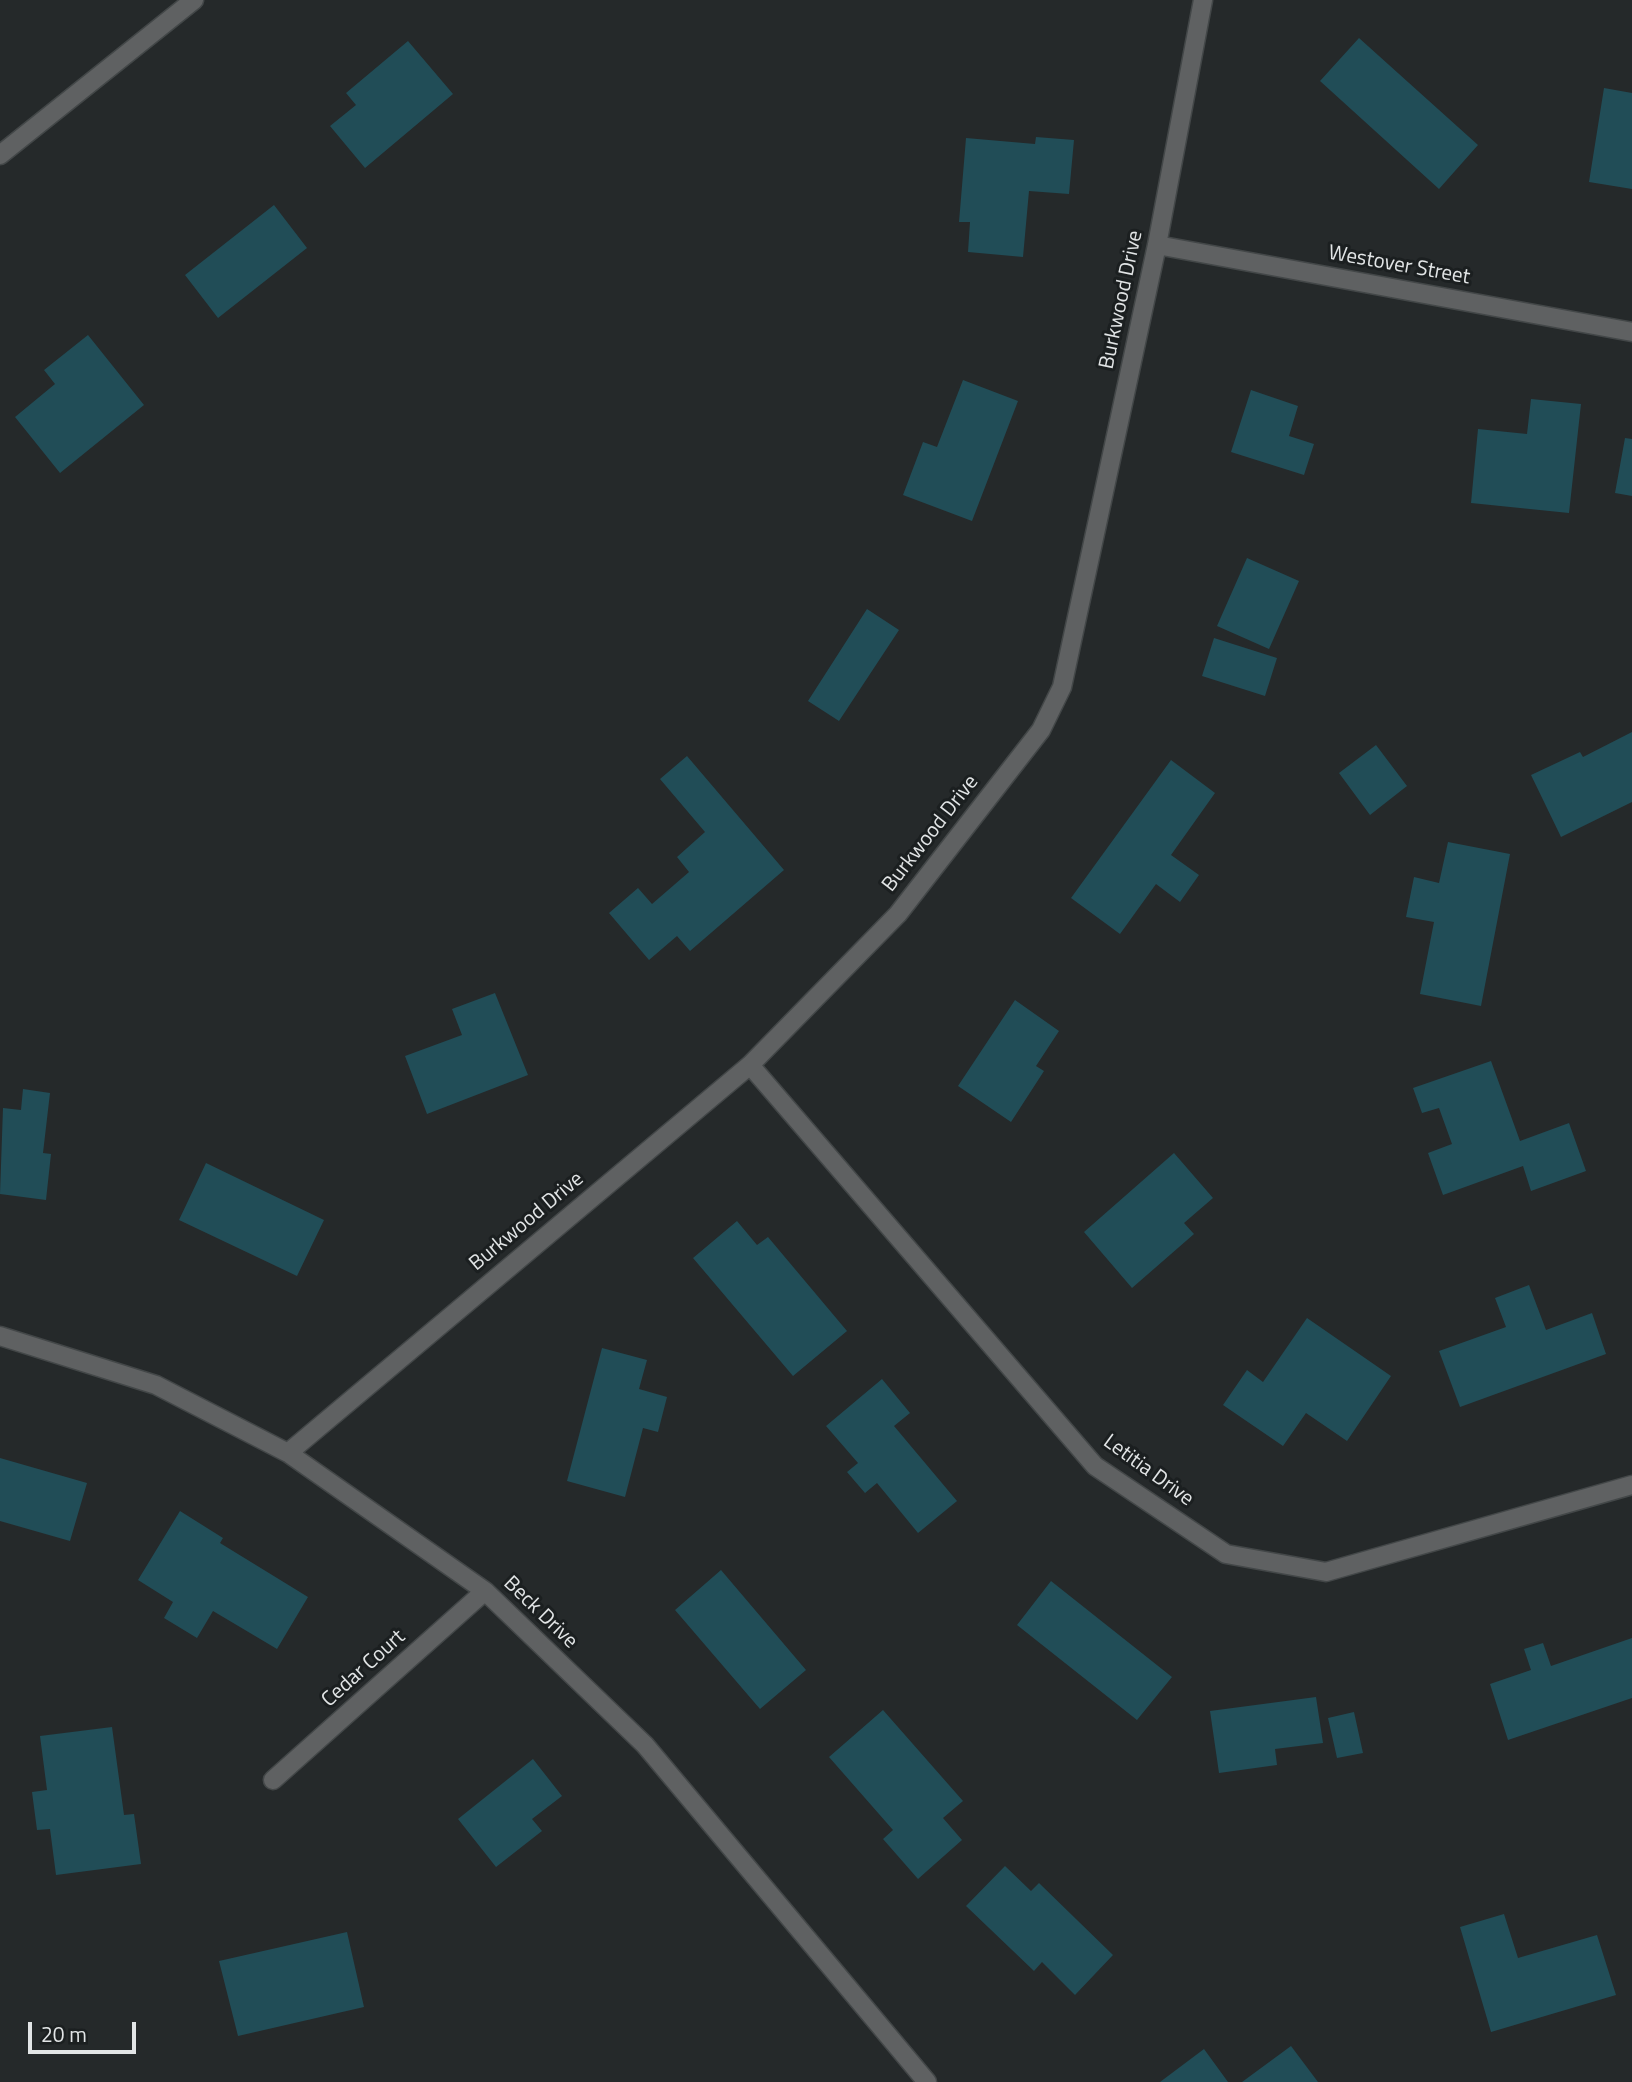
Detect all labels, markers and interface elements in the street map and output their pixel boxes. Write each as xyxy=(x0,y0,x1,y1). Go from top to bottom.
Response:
street label: Burkwood Drive xyxy=(1095,228,1149,372)
street label: Westover Street xyxy=(1326,241,1472,291)
street label: Burkwood Drive xyxy=(878,771,984,897)
street label: Burkwood Drive xyxy=(465,1167,589,1277)
street label: Letitia Drive xyxy=(1098,1430,1198,1512)
street label: Beck Drive xyxy=(498,1572,582,1654)
street label: Cedar Court xyxy=(317,1625,411,1713)
scale bar xyxy=(32,2008,140,2052)
text: 20 m xyxy=(41,2018,87,2050)

